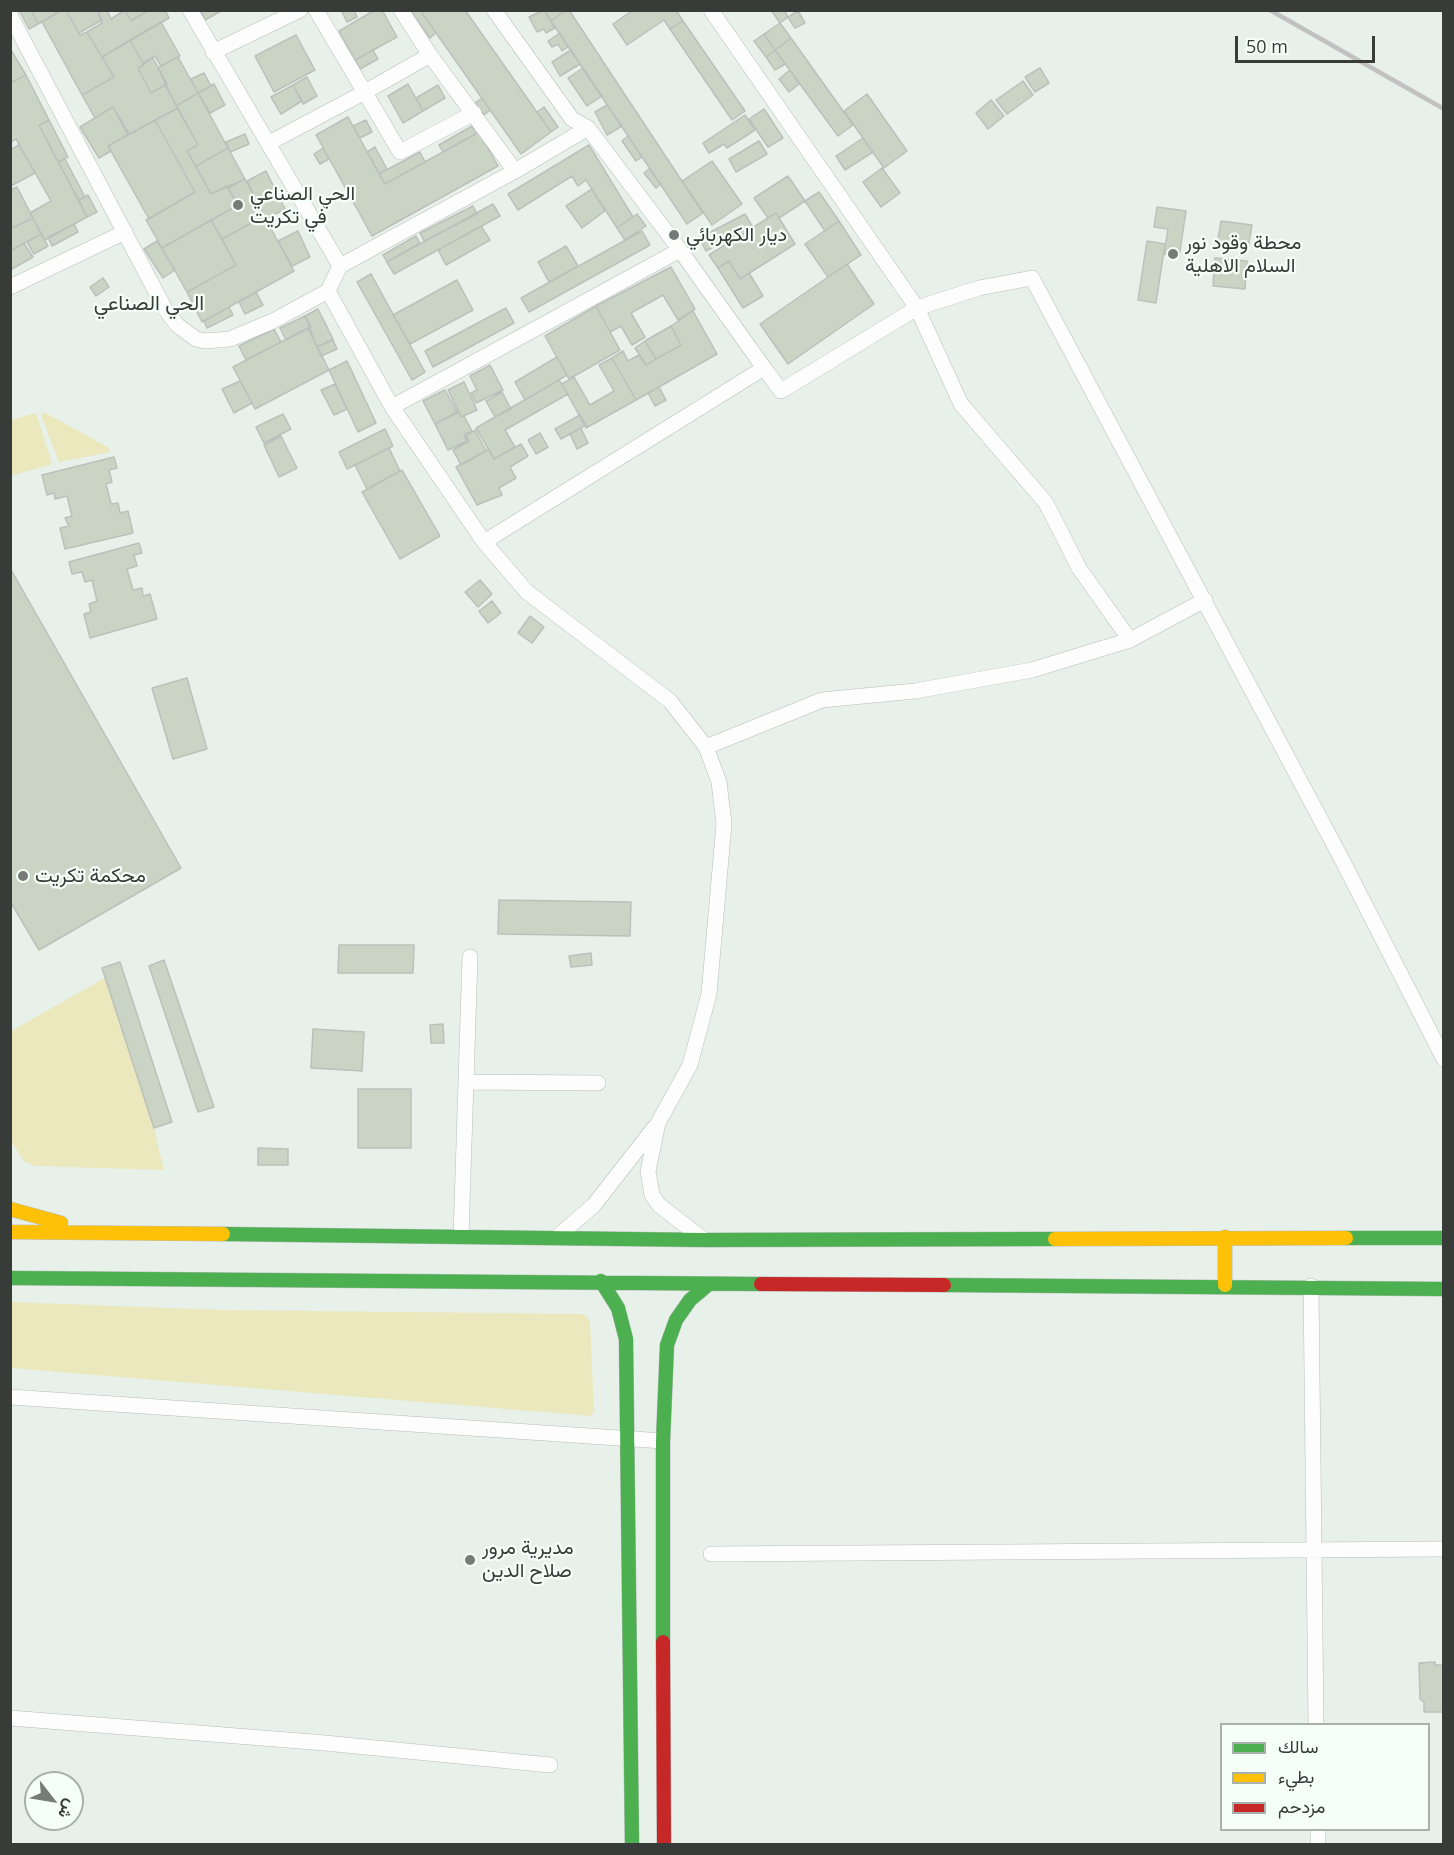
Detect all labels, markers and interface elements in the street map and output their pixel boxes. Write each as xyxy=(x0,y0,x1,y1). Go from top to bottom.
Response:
scale bar xyxy=(1238,24,1378,62)
text: 50 m xyxy=(1246,34,1288,58)
place label: الحي الصناعي في تكريت xyxy=(250,182,355,229)
marker: الحي الصناعي في تكريت xyxy=(231,198,245,212)
place label: ديار الكهربائي xyxy=(686,223,787,247)
marker: ديار الكهربائي xyxy=(667,228,681,242)
place label: محطة وقود نور السلام الاهلية xyxy=(1185,231,1301,278)
marker: محطة وقود نور السلام الاهلية xyxy=(1166,247,1180,261)
district label: الحي الصناعي xyxy=(94,291,204,317)
place label: محكمة تكريت xyxy=(35,864,146,888)
marker: محكمة تكريت xyxy=(16,869,30,883)
place label: مديرية مرور صلاح الدين xyxy=(482,1536,574,1583)
marker: مديرية مرور صلاح الدين xyxy=(463,1553,477,1567)
legend xyxy=(1220,1723,1430,1831)
text: سالك xyxy=(1278,1734,1318,1758)
text: بطيء xyxy=(1278,1764,1314,1788)
north arrow xyxy=(24,1771,84,1831)
text: مزدحم xyxy=(1278,1794,1325,1818)
text: ش xyxy=(53,1795,82,1823)

